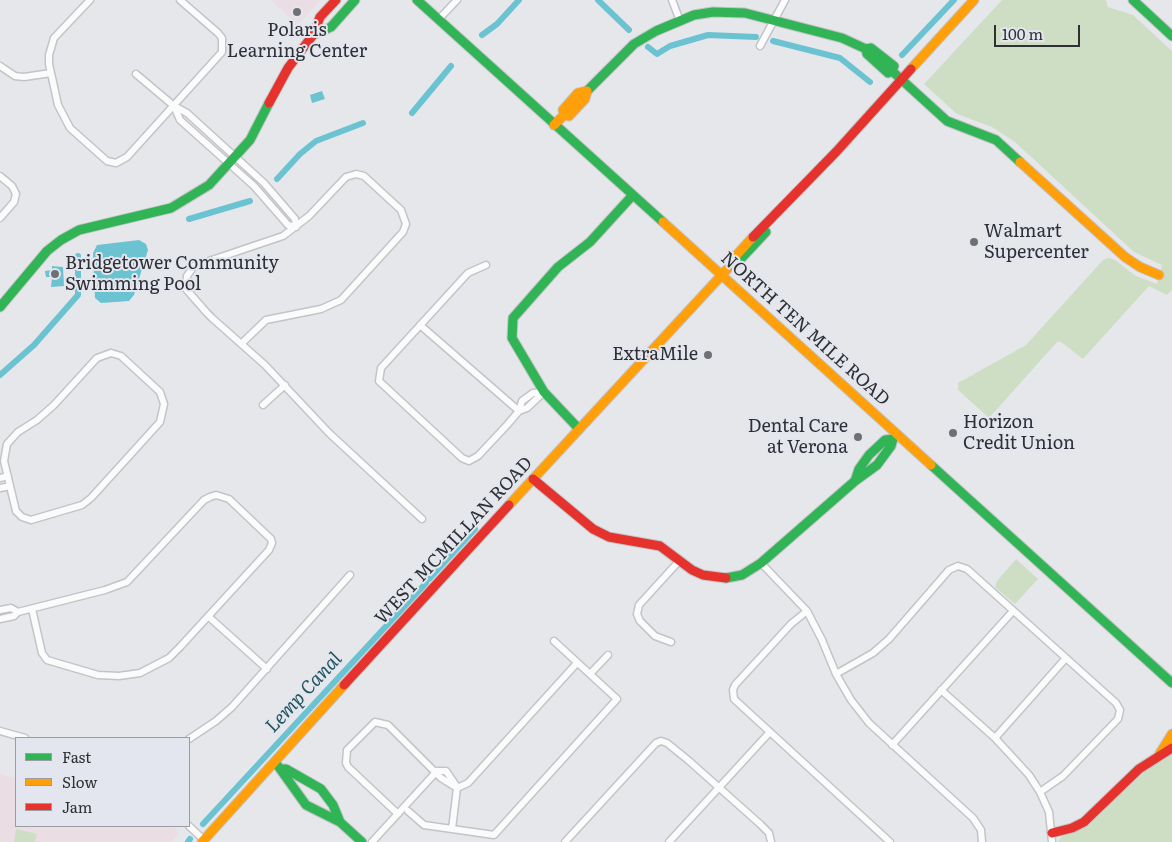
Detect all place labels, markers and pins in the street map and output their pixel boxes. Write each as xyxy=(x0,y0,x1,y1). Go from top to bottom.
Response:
marker: Polaris Learning Center xyxy=(291,6,303,18)
place label: Polaris Learning Center xyxy=(227,20,367,62)
place label: Walmart Supercenter xyxy=(984,221,1089,264)
marker: Walmart Supercenter xyxy=(968,236,980,248)
place label: Bridgetower Community Swimming Pool xyxy=(65,253,279,296)
marker: Bridgetower Community Swimming Pool xyxy=(49,268,61,280)
place label: ExtraMile xyxy=(612,344,698,366)
marker: ExtraMile xyxy=(702,349,714,361)
place label: Horizon Credit Union xyxy=(963,412,1075,454)
place label: Dental Care at Verona xyxy=(748,416,848,458)
marker: Horizon Credit Union xyxy=(947,427,959,439)
marker: Dental Care at Verona xyxy=(852,431,864,443)

